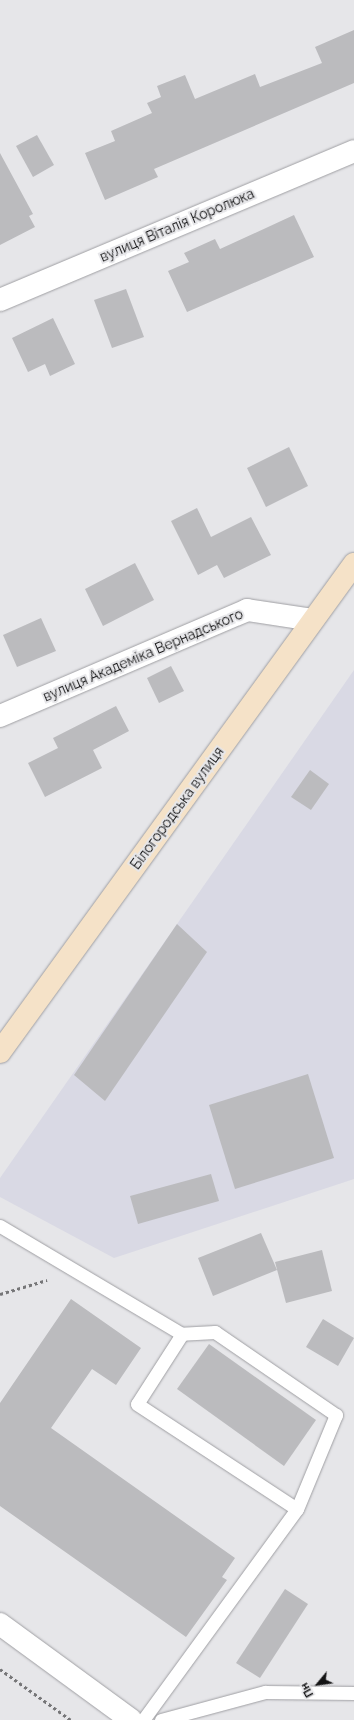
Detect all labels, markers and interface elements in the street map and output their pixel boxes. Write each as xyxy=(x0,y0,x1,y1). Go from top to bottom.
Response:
street label: вулиця Віталія Королюка xyxy=(97,185,257,265)
street label: вулиця Академіка Вернадського xyxy=(40,605,246,705)
street label: Білогородська вулиця xyxy=(127,743,227,873)
north arrow xyxy=(298,1664,338,1704)
text: Пн xyxy=(298,1681,316,1700)

